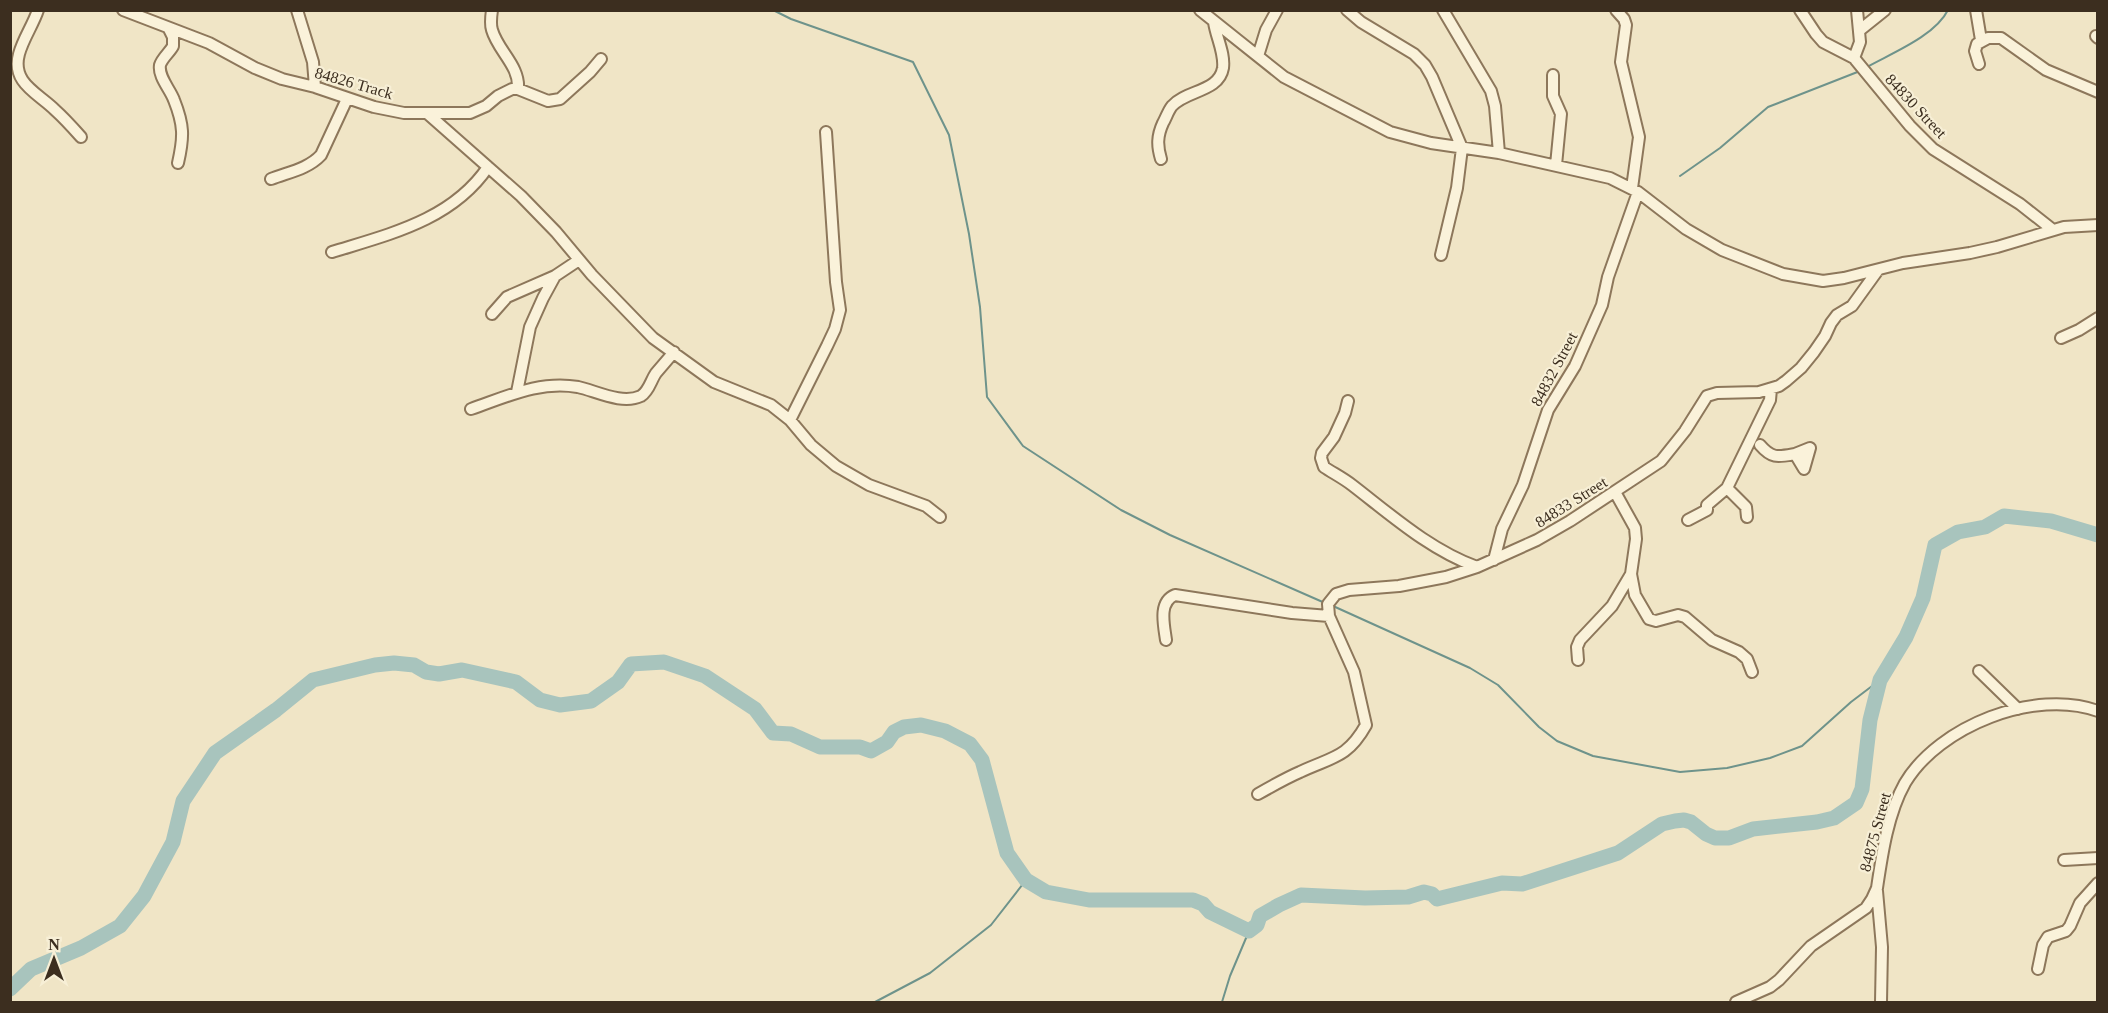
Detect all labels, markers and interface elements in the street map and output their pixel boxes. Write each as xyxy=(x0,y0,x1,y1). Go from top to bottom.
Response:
street label: 84826 Track xyxy=(313,64,395,102)
street label: 84830 Street xyxy=(1882,70,1950,142)
street label: 84832 Street xyxy=(1527,329,1581,409)
street label: 84833 Street xyxy=(1532,473,1610,531)
street label: 84875 Street xyxy=(1856,790,1894,873)
north arrow xyxy=(24,929,84,989)
text: N xyxy=(48,936,60,953)

